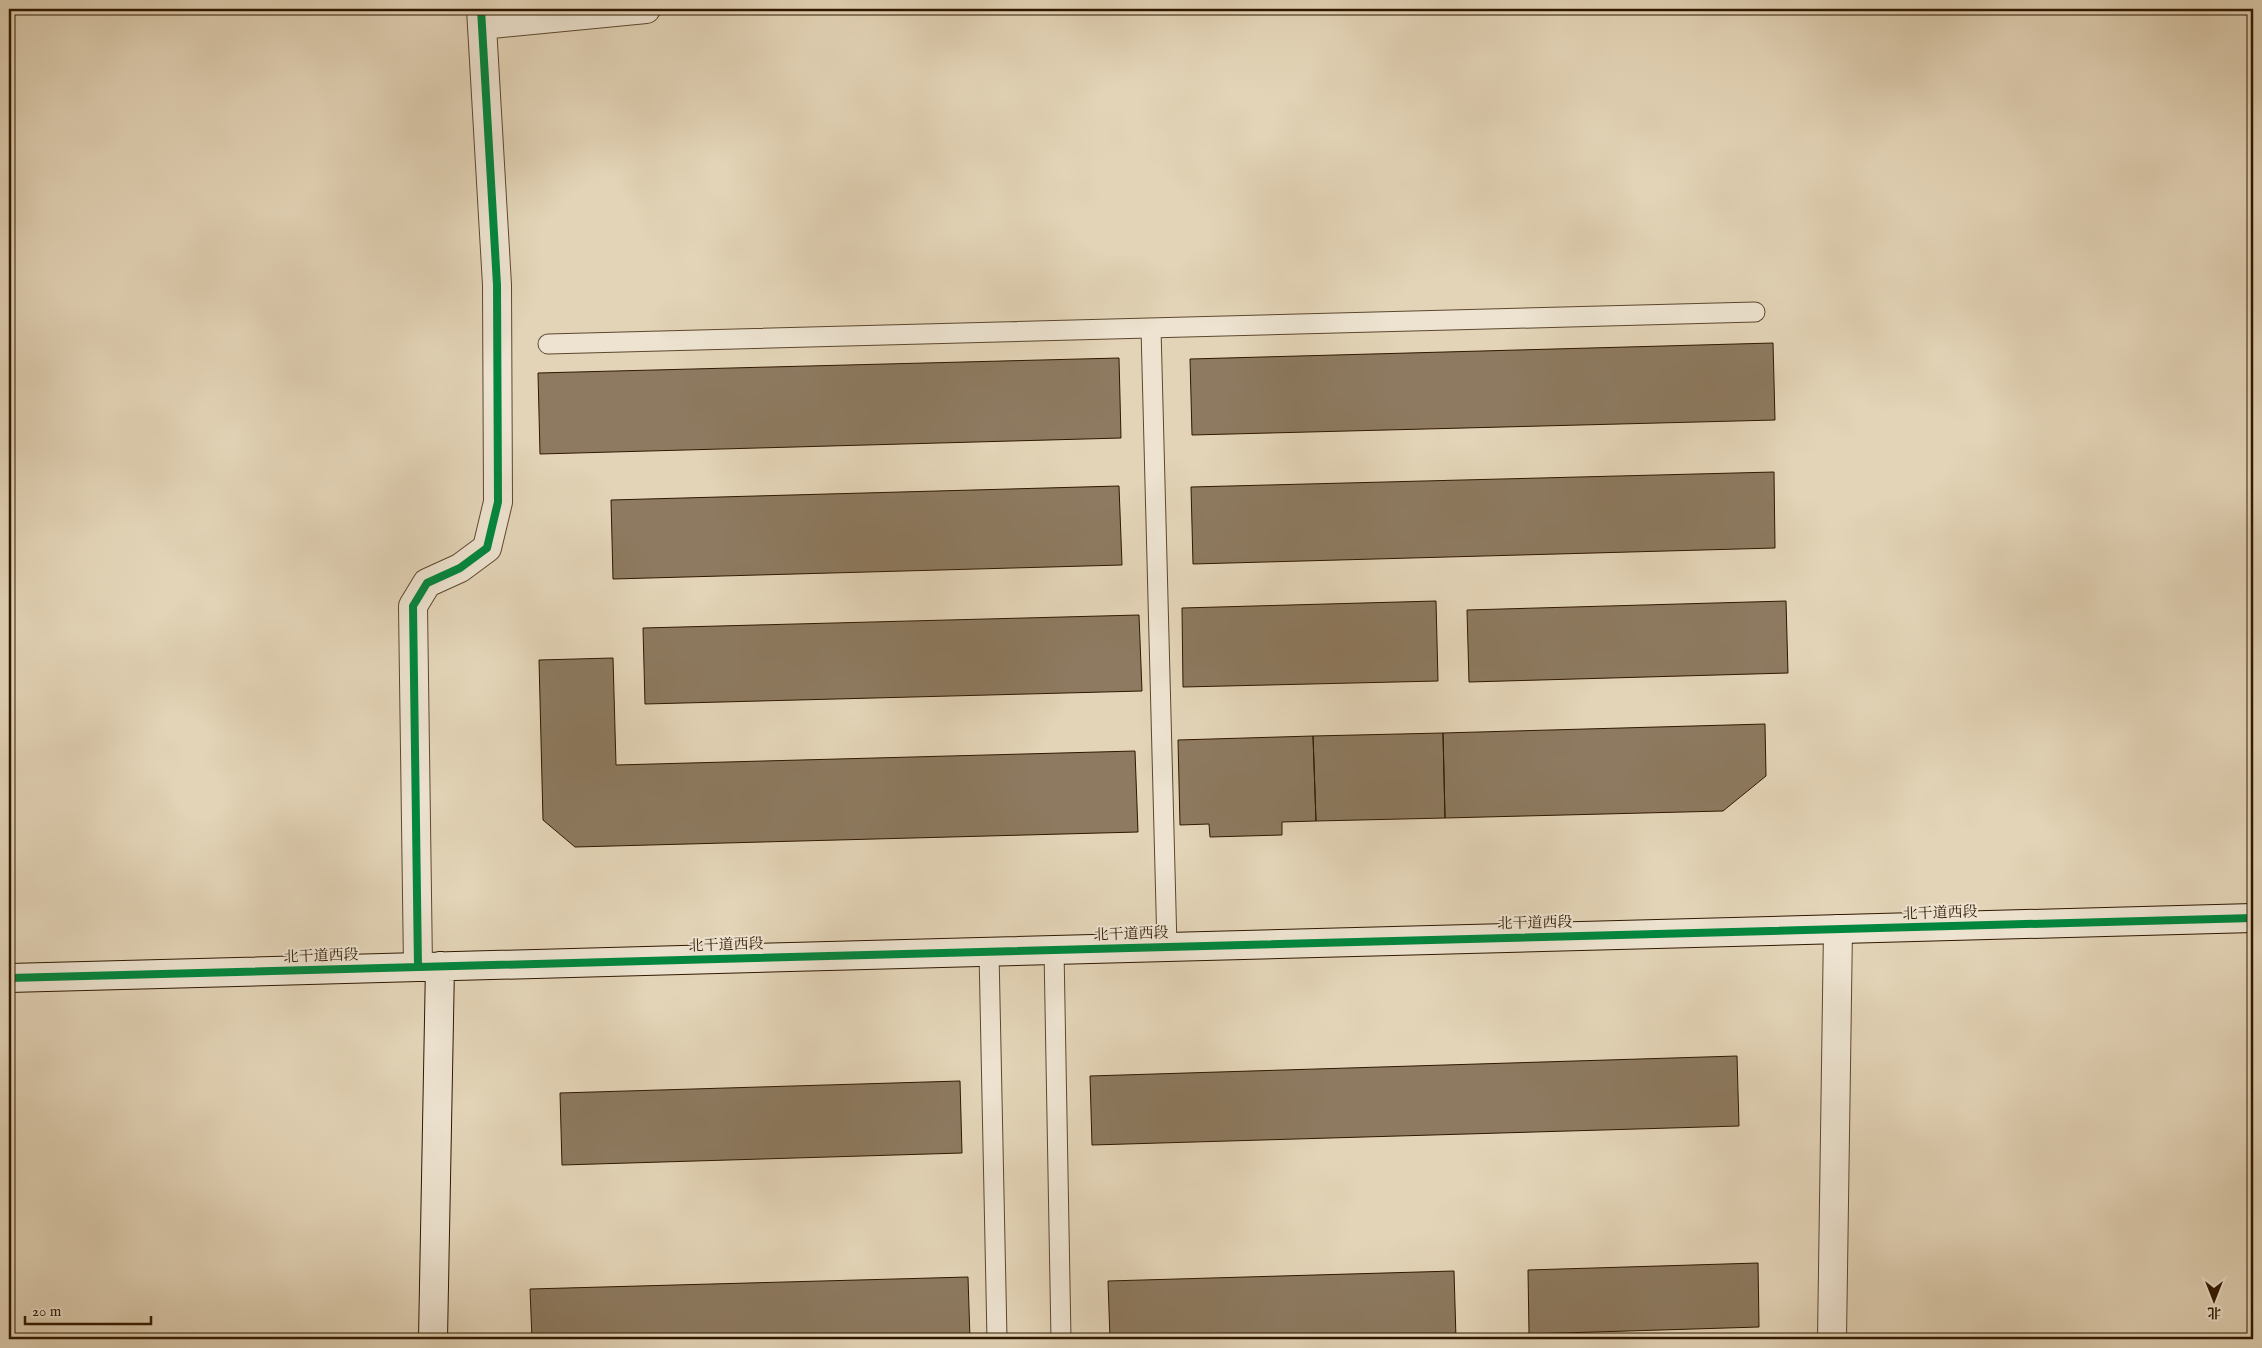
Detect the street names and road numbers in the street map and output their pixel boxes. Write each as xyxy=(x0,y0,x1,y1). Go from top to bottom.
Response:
street label: 北干道西段 xyxy=(1902,902,1978,924)
street label: 北干道西段 xyxy=(1497,913,1573,933)
street label: 北干道西段 xyxy=(1093,923,1169,945)
street label: 北干道西段 xyxy=(688,934,764,956)
street label: 北干道西段 xyxy=(283,945,359,967)

